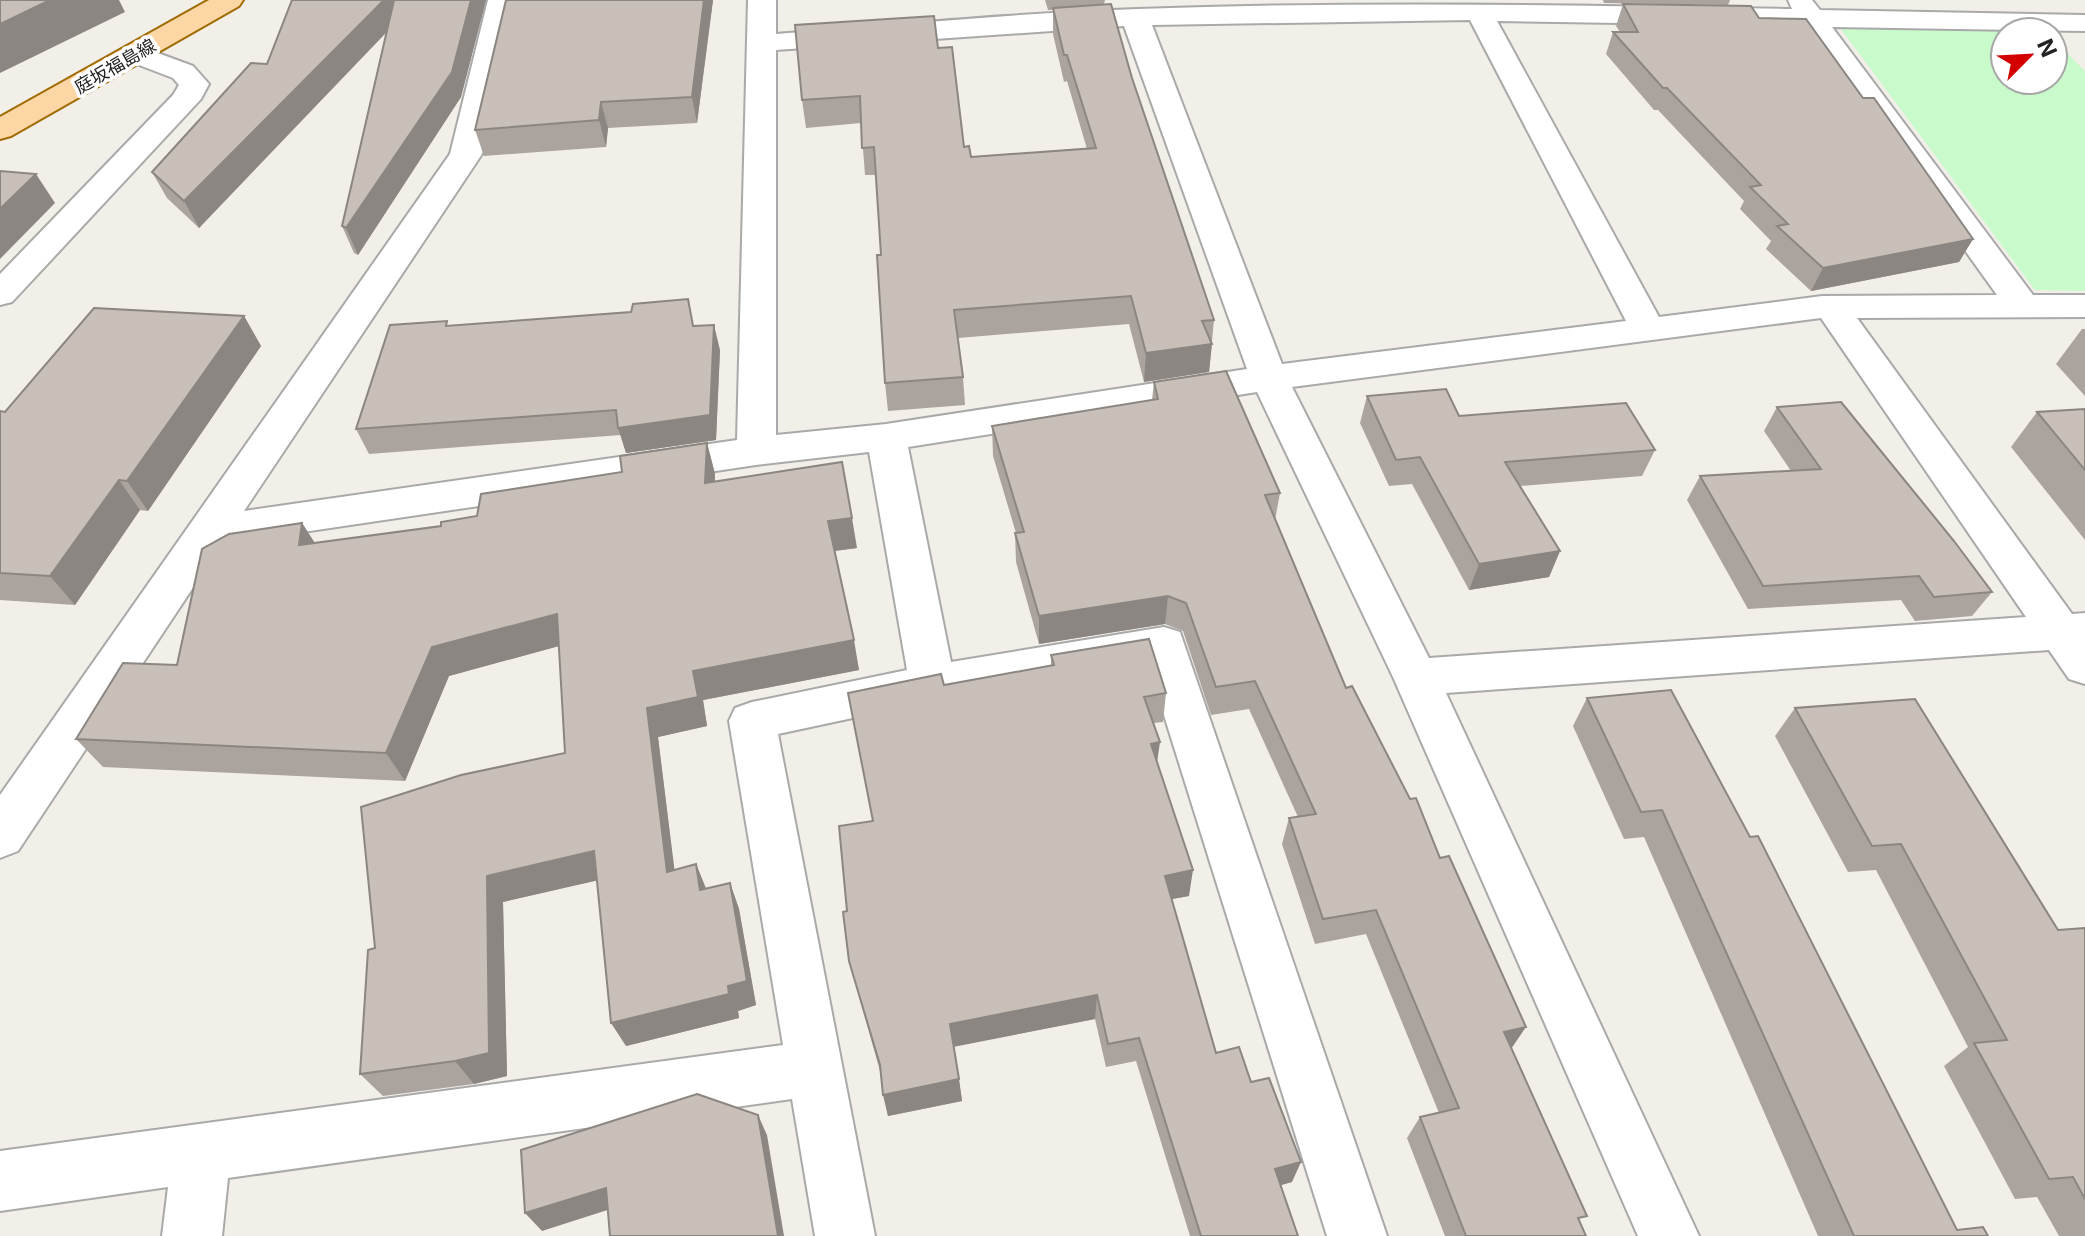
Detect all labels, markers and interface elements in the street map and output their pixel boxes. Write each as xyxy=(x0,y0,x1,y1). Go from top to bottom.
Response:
north arrow xyxy=(1989,16,2069,96)
street label: 庭坂福島線 xyxy=(71,34,159,98)
text: N xyxy=(2032,35,2063,61)

